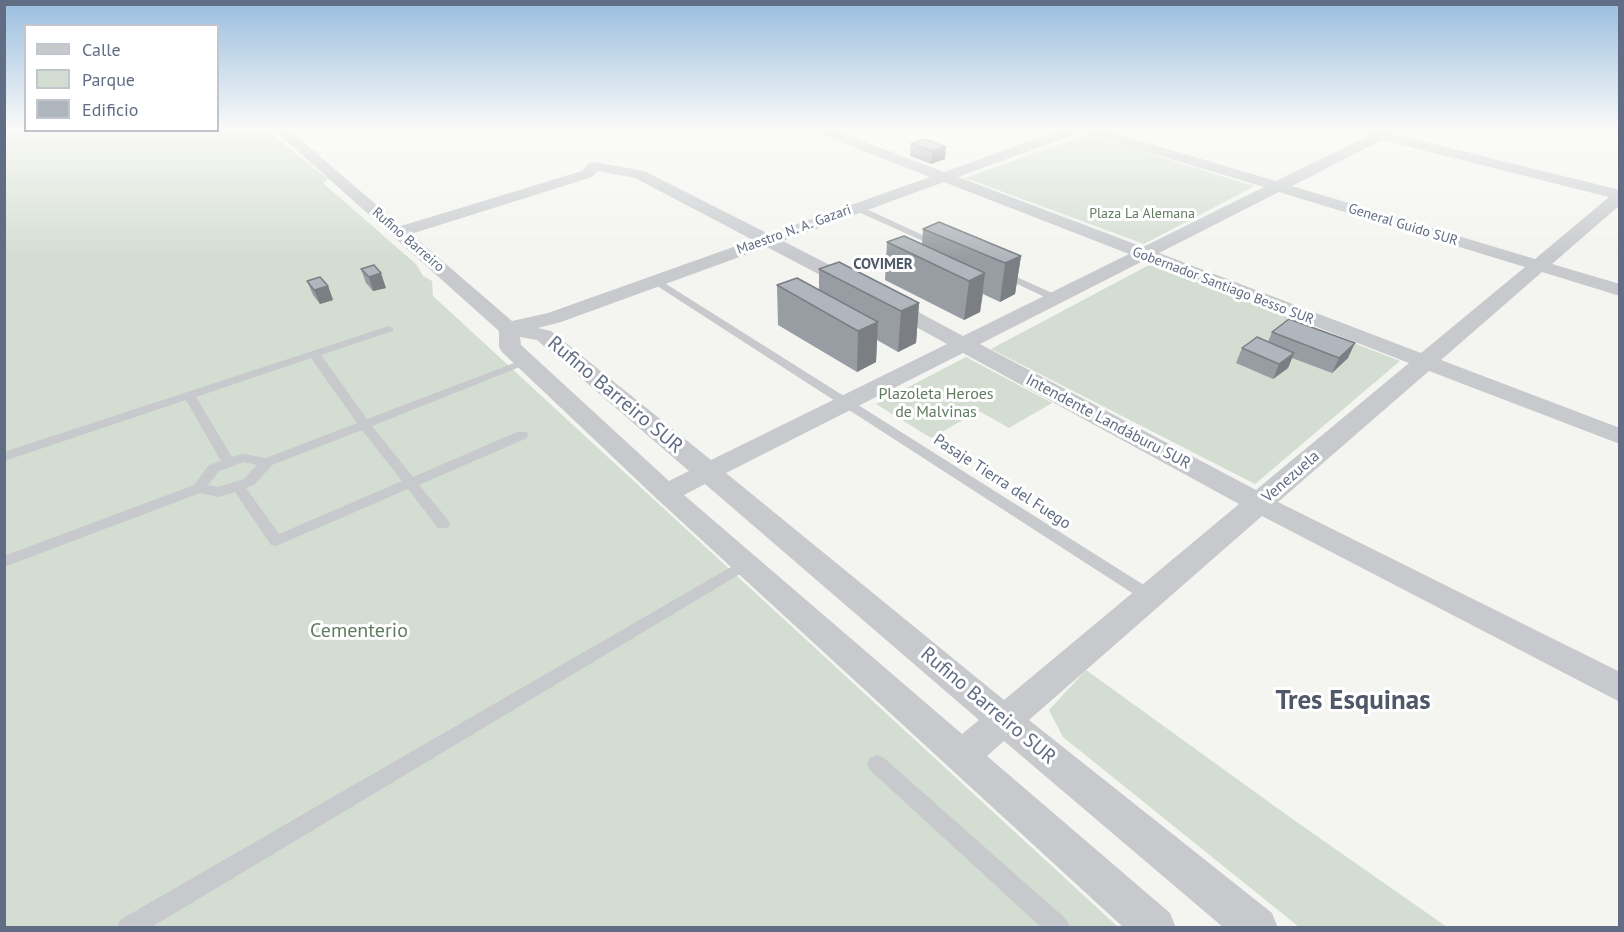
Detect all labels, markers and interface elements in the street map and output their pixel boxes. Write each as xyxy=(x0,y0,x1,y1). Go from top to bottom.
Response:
legend xyxy=(24,24,219,132)
text: Calle xyxy=(82,38,121,61)
text: Parque xyxy=(82,68,135,91)
text: Edificio xyxy=(82,98,138,121)
street label: General Guido SUR xyxy=(1346,200,1460,250)
street label: Maestro N. A. Gazari xyxy=(735,202,853,258)
street label: Rufino Barreiro xyxy=(369,204,447,276)
park label: Plaza La Alemana xyxy=(1089,206,1195,222)
street label: Gobernador Santiago Besso SUR xyxy=(1130,244,1316,328)
district label: COVIMER xyxy=(853,256,913,274)
street label: Rufino Barreiro SUR xyxy=(542,331,688,459)
street label: Intendente Landáburu SUR xyxy=(1022,370,1194,474)
park label: Plazoleta Heroes de Malvinas xyxy=(878,384,994,422)
street label: Pasaje Tierra del Fuego xyxy=(930,430,1074,534)
street label: Venezuela xyxy=(1258,447,1324,507)
park label: Cementerio xyxy=(310,619,408,643)
street label: Rufino Barreiro SUR xyxy=(915,642,1061,770)
district label: Tres Esquinas xyxy=(1275,685,1431,717)

